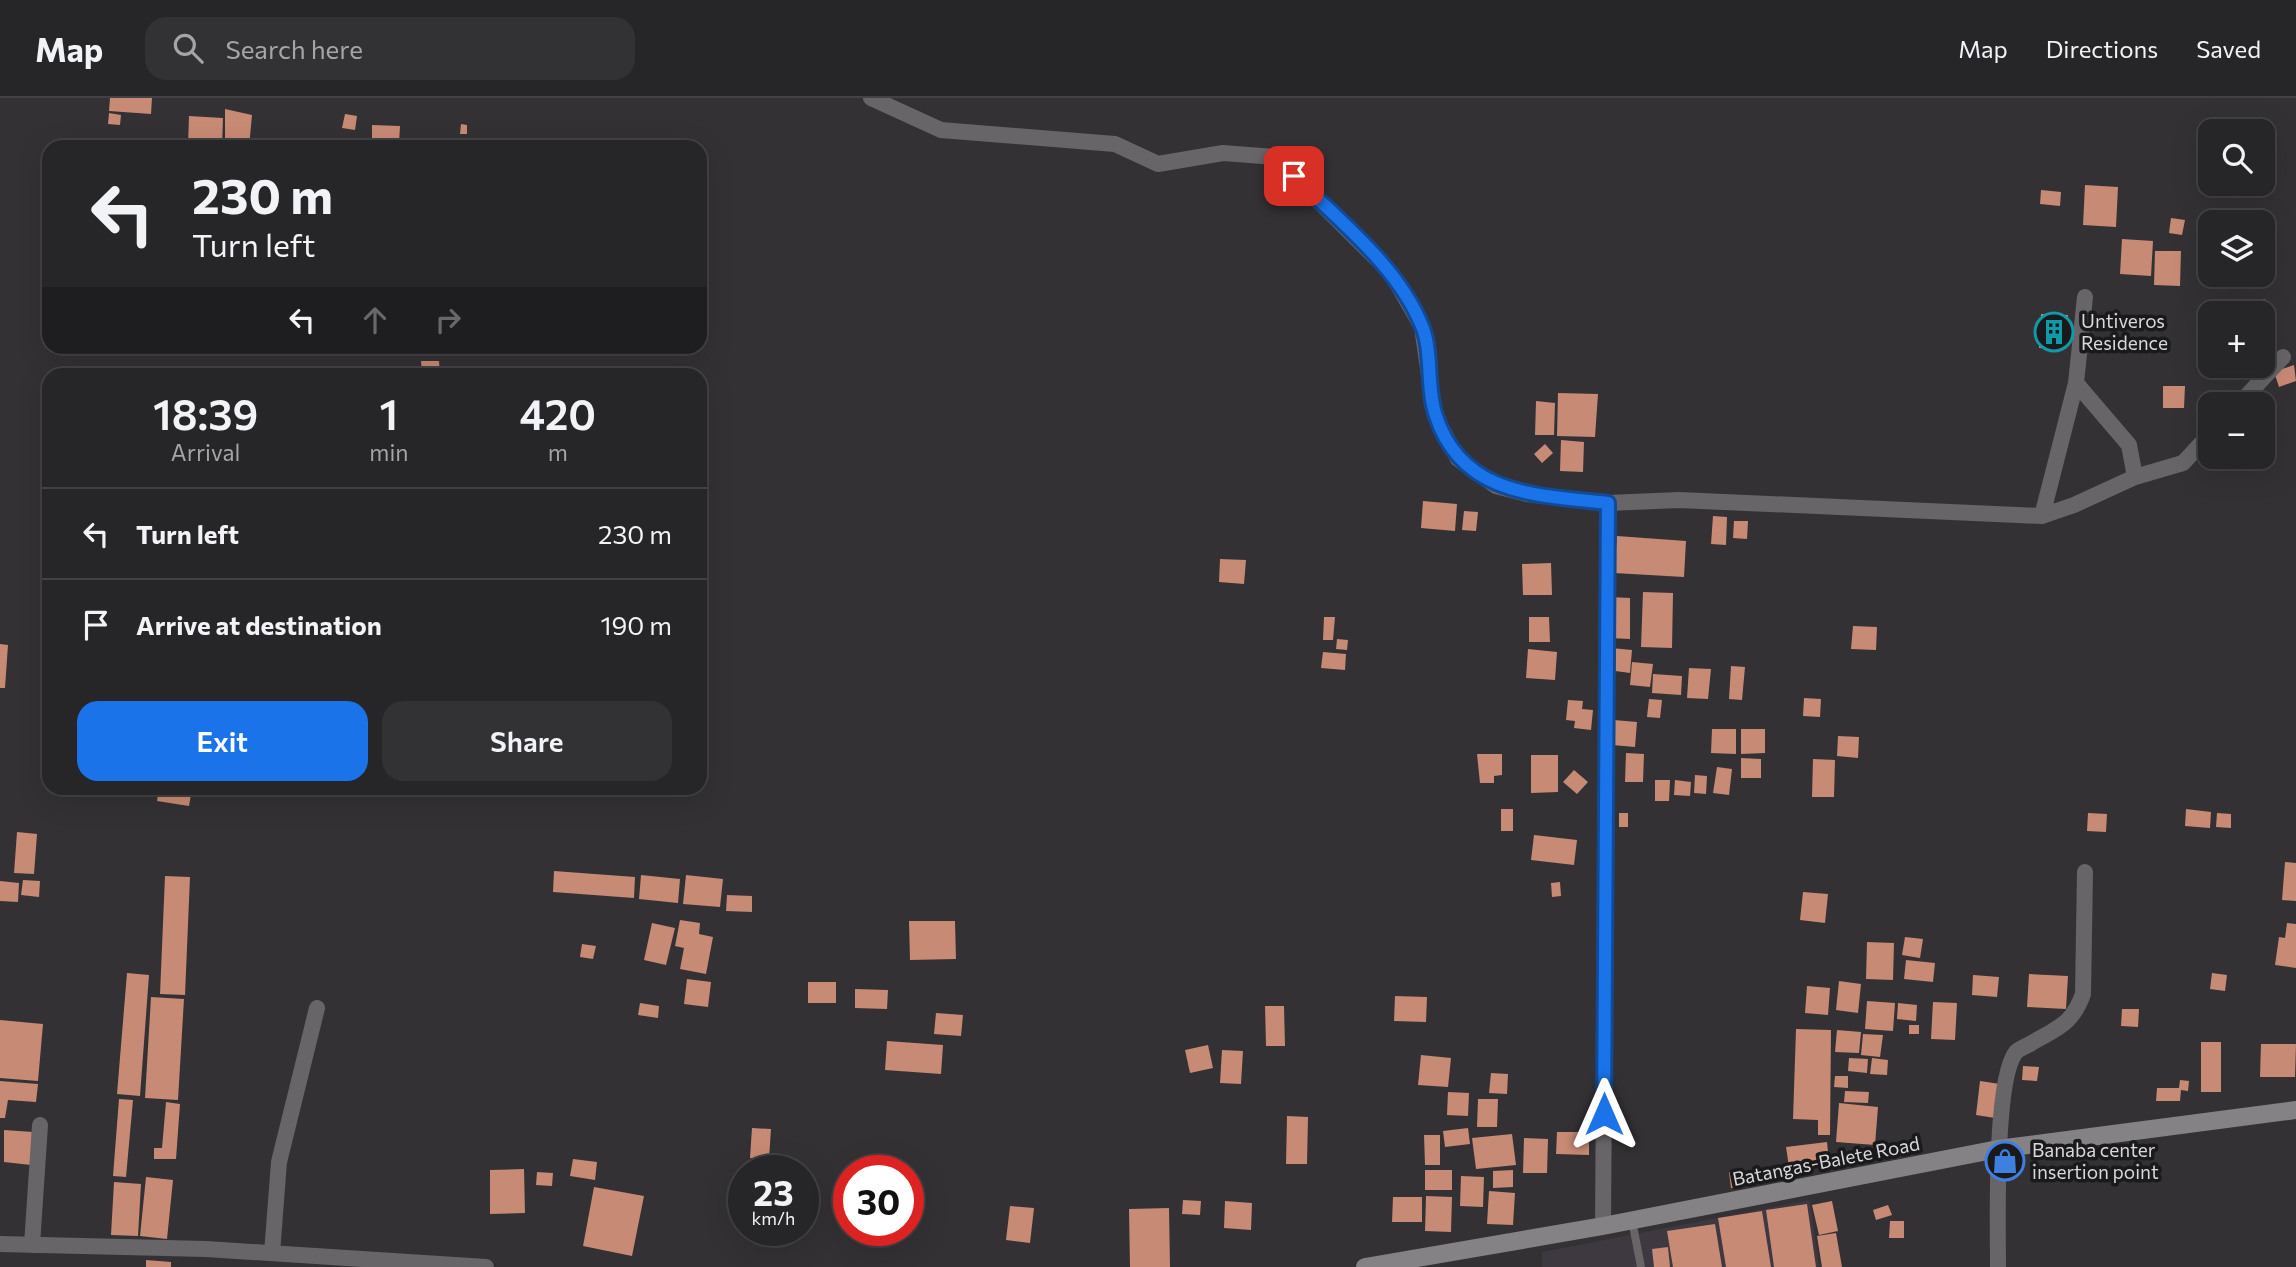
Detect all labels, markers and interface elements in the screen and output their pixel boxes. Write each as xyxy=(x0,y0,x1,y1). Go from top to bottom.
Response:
search box xyxy=(145,17,635,80)
text: Map xyxy=(35,28,103,69)
icon: search xyxy=(169,29,207,67)
text: Search here xyxy=(225,33,363,64)
text: Map xyxy=(1958,34,2008,63)
text: Directions xyxy=(2046,34,2158,63)
text: Saved xyxy=(2196,34,2261,63)
map controls xyxy=(2198,119,2275,469)
button: search xyxy=(2198,119,2275,196)
pin xyxy=(1264,146,1324,206)
icon: arrive xyxy=(1275,157,1313,195)
text: 230 m xyxy=(192,164,333,224)
icon: left xyxy=(77,168,168,259)
button: layers xyxy=(2198,210,2275,287)
text: Turn left xyxy=(192,224,316,264)
icon: left xyxy=(283,301,321,339)
icon: ahead xyxy=(356,301,394,339)
icon: right xyxy=(429,301,467,339)
button: + xyxy=(2198,301,2275,378)
place label: Untiveros Residence xyxy=(2081,309,2168,354)
building icon: Untiveros Residence xyxy=(2033,311,2075,353)
text: 18:39 xyxy=(153,387,258,439)
text: 1 xyxy=(380,387,398,439)
text: 420 xyxy=(520,387,596,439)
button: − xyxy=(2198,392,2275,469)
text: Arrival xyxy=(171,438,240,466)
text: min xyxy=(369,438,409,466)
text: m xyxy=(548,438,568,466)
icon: left xyxy=(77,515,115,553)
text: Turn left xyxy=(136,518,239,549)
text: 230 m xyxy=(598,518,672,549)
icon: arrive xyxy=(77,606,115,644)
text: Arrive at destination xyxy=(136,609,382,640)
text: 190 m xyxy=(600,609,672,640)
button: Exit xyxy=(77,701,368,781)
button: Share xyxy=(382,701,672,781)
position arrow xyxy=(1567,1077,1641,1151)
street label: Batangas-Balete Road xyxy=(1730,1131,1921,1190)
place label: Banaba center insertion point xyxy=(2032,1138,2159,1183)
shop icon: Banaba center insertion point xyxy=(1984,1140,2026,1182)
speed limit sign: 30 xyxy=(833,1155,924,1246)
text: 23 xyxy=(753,1170,794,1213)
text: km/h xyxy=(752,1207,795,1229)

